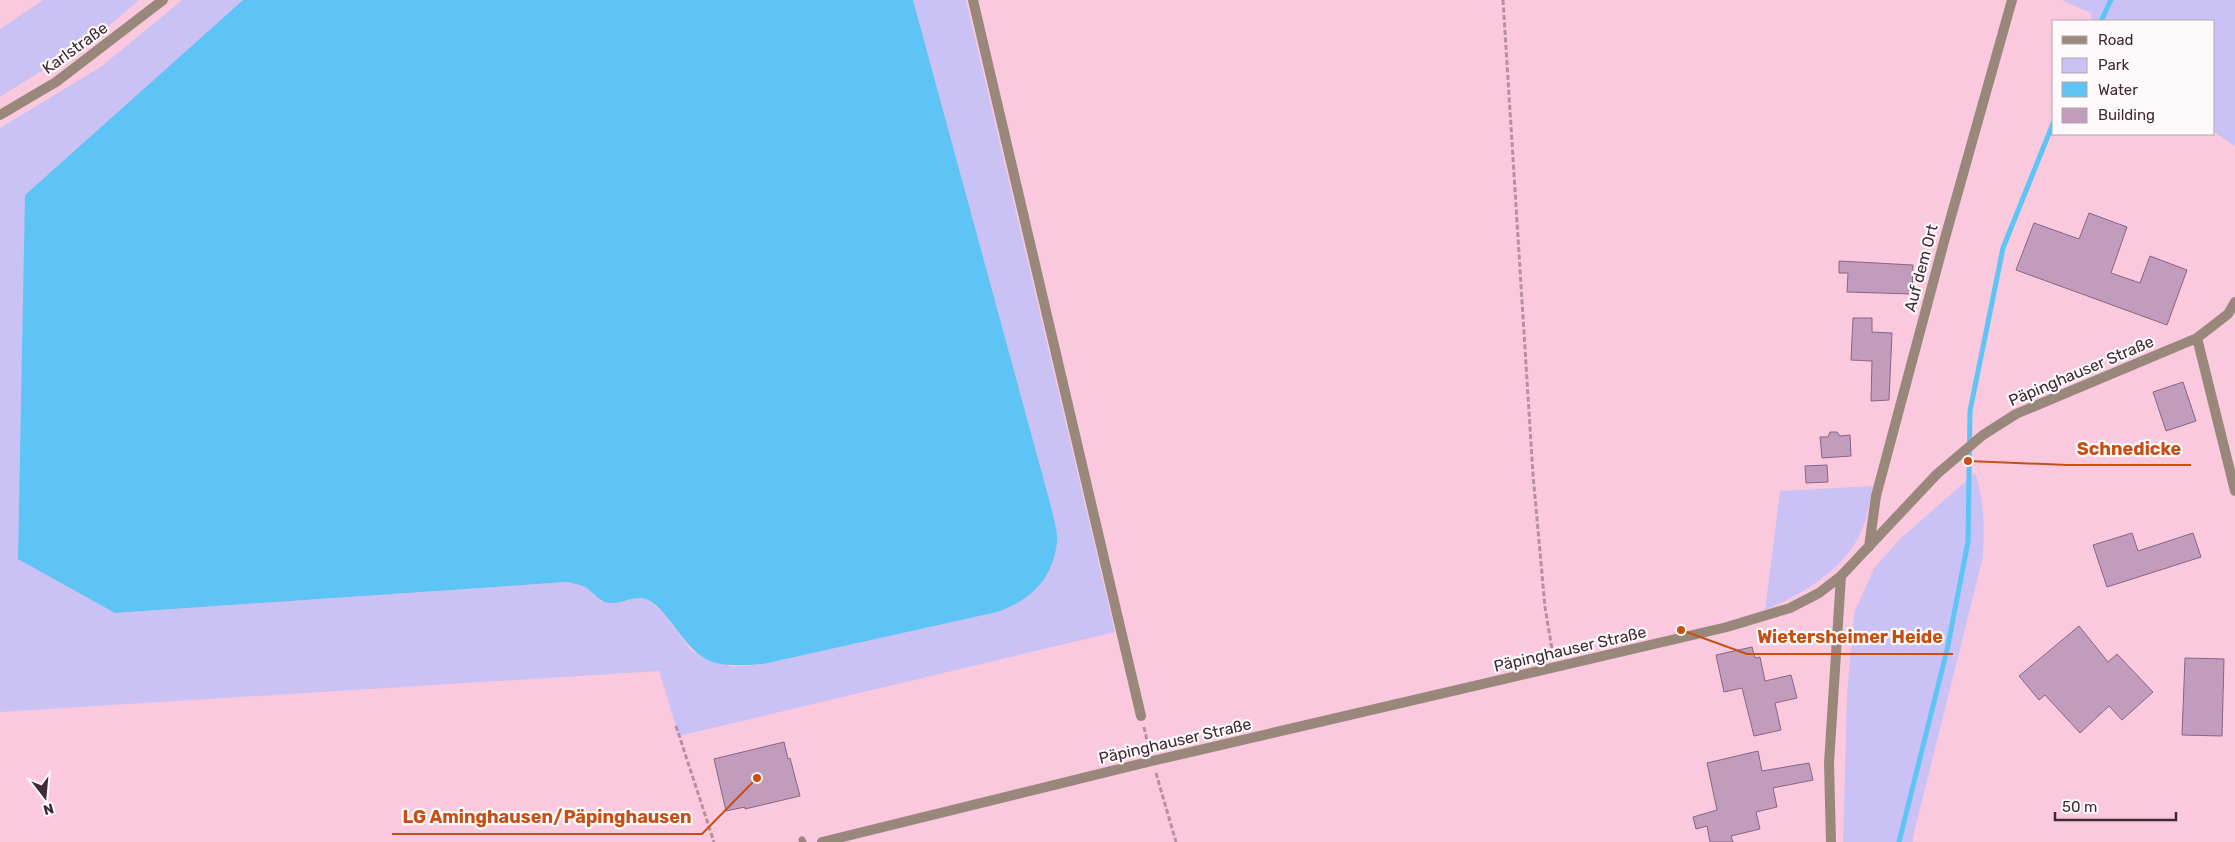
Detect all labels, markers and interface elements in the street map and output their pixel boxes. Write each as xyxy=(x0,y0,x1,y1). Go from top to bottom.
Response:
street label: Karlstraße xyxy=(39,18,111,78)
legend xyxy=(2052,20,2215,135)
text: Road xyxy=(2098,31,2134,49)
text: Park xyxy=(2098,56,2129,74)
text: Water xyxy=(2098,81,2138,99)
text: Building xyxy=(2098,106,2155,124)
street label: Auf dem Ort xyxy=(1900,222,1942,314)
street label: Päpinghauser Straße xyxy=(2006,332,2157,410)
callout: Schnedicke xyxy=(2067,432,2191,465)
text: Schnedicke xyxy=(2077,438,2182,460)
callout: Wietersheimer Heide xyxy=(1747,621,1953,654)
street label: Päpinghauser Straße xyxy=(1492,622,1648,676)
text: Wietersheimer Heide xyxy=(1757,626,1943,648)
street label: Päpinghauser Straße xyxy=(1097,714,1253,768)
north arrow xyxy=(20,772,70,822)
scale bar xyxy=(2055,790,2176,822)
text: 50 m xyxy=(2062,798,2097,816)
text: N xyxy=(41,799,56,819)
callout: LG Aminghausen/Päpinghausen xyxy=(392,801,702,834)
text: LG Aminghausen/Päpinghausen xyxy=(402,806,692,828)

